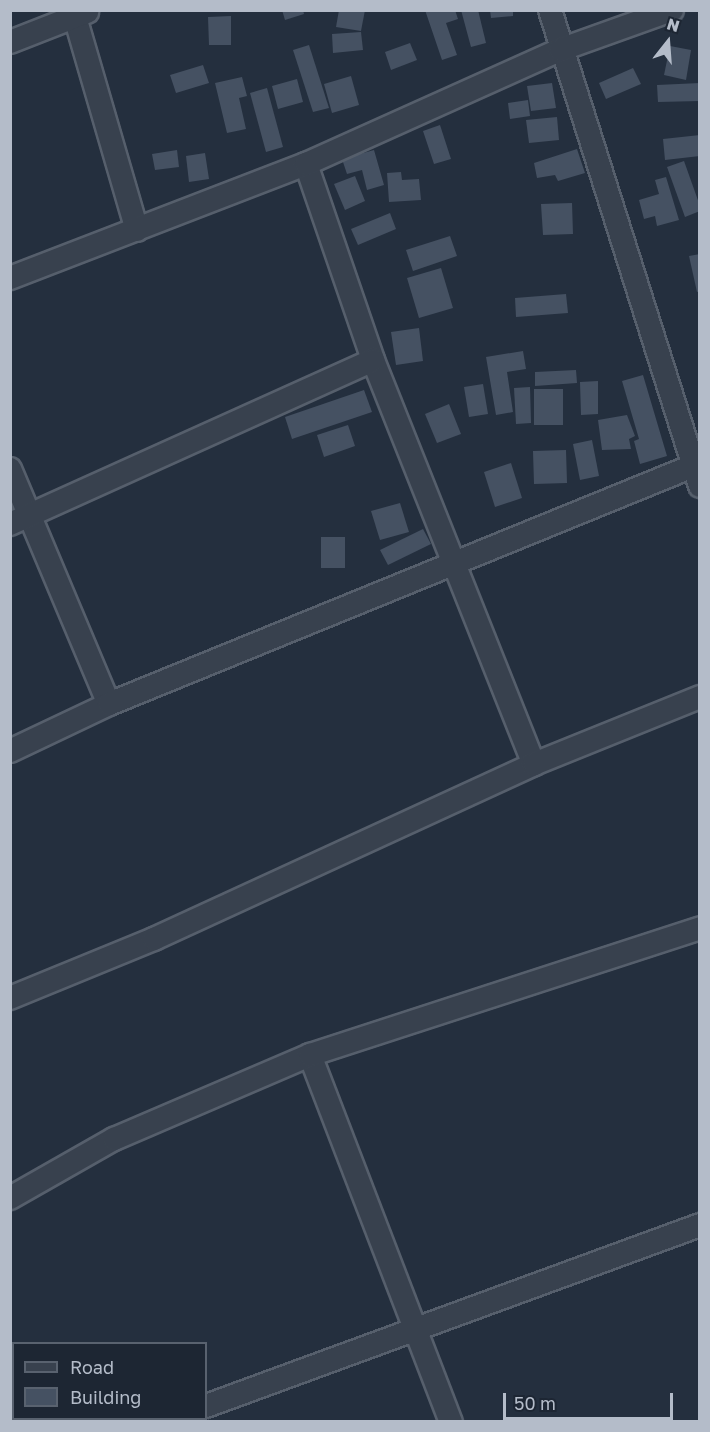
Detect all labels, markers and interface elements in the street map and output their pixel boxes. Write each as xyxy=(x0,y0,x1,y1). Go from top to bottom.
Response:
north arrow xyxy=(638,12,698,72)
text: N xyxy=(665,13,682,36)
legend xyxy=(12,1342,207,1420)
text: Road xyxy=(70,1356,114,1378)
scale bar xyxy=(506,1381,676,1419)
text: Building xyxy=(70,1386,141,1408)
text: 50 m xyxy=(514,1392,556,1414)

